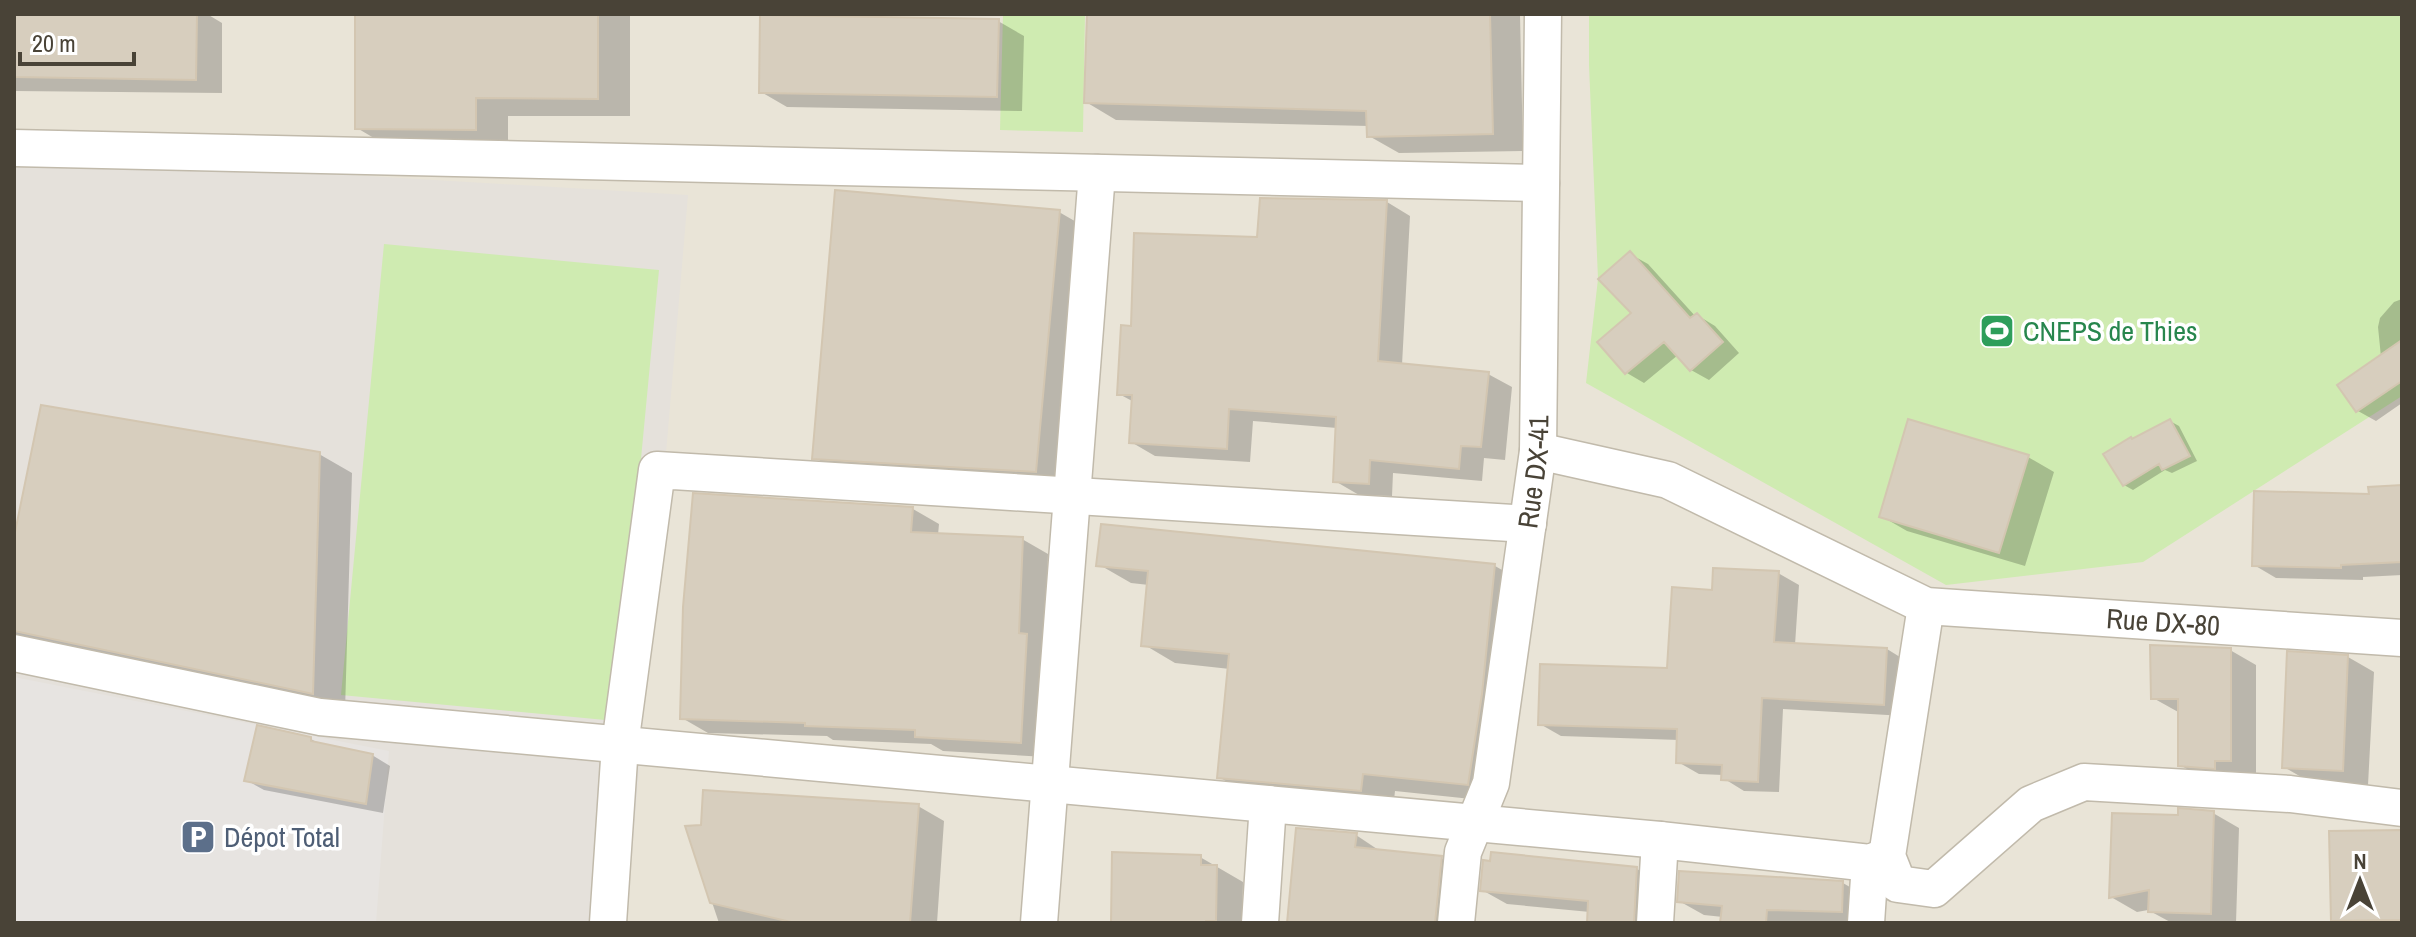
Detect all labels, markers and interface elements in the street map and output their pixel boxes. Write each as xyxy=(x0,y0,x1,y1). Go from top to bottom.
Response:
scale bar xyxy=(20,16,134,66)
text: 20 m xyxy=(32,27,76,59)
sports icon: CNEPS de Thies xyxy=(1978,312,2016,350)
place label: CNEPS de Thies xyxy=(2023,312,2197,350)
street label: Rue DX-41 xyxy=(1508,415,1557,531)
street label: Rue DX-80 xyxy=(2105,599,2221,645)
parking icon: Dépot Total xyxy=(179,818,217,856)
place label: Dépot Total xyxy=(224,818,340,856)
north arrow xyxy=(2320,841,2400,921)
text: N xyxy=(2353,846,2367,876)

